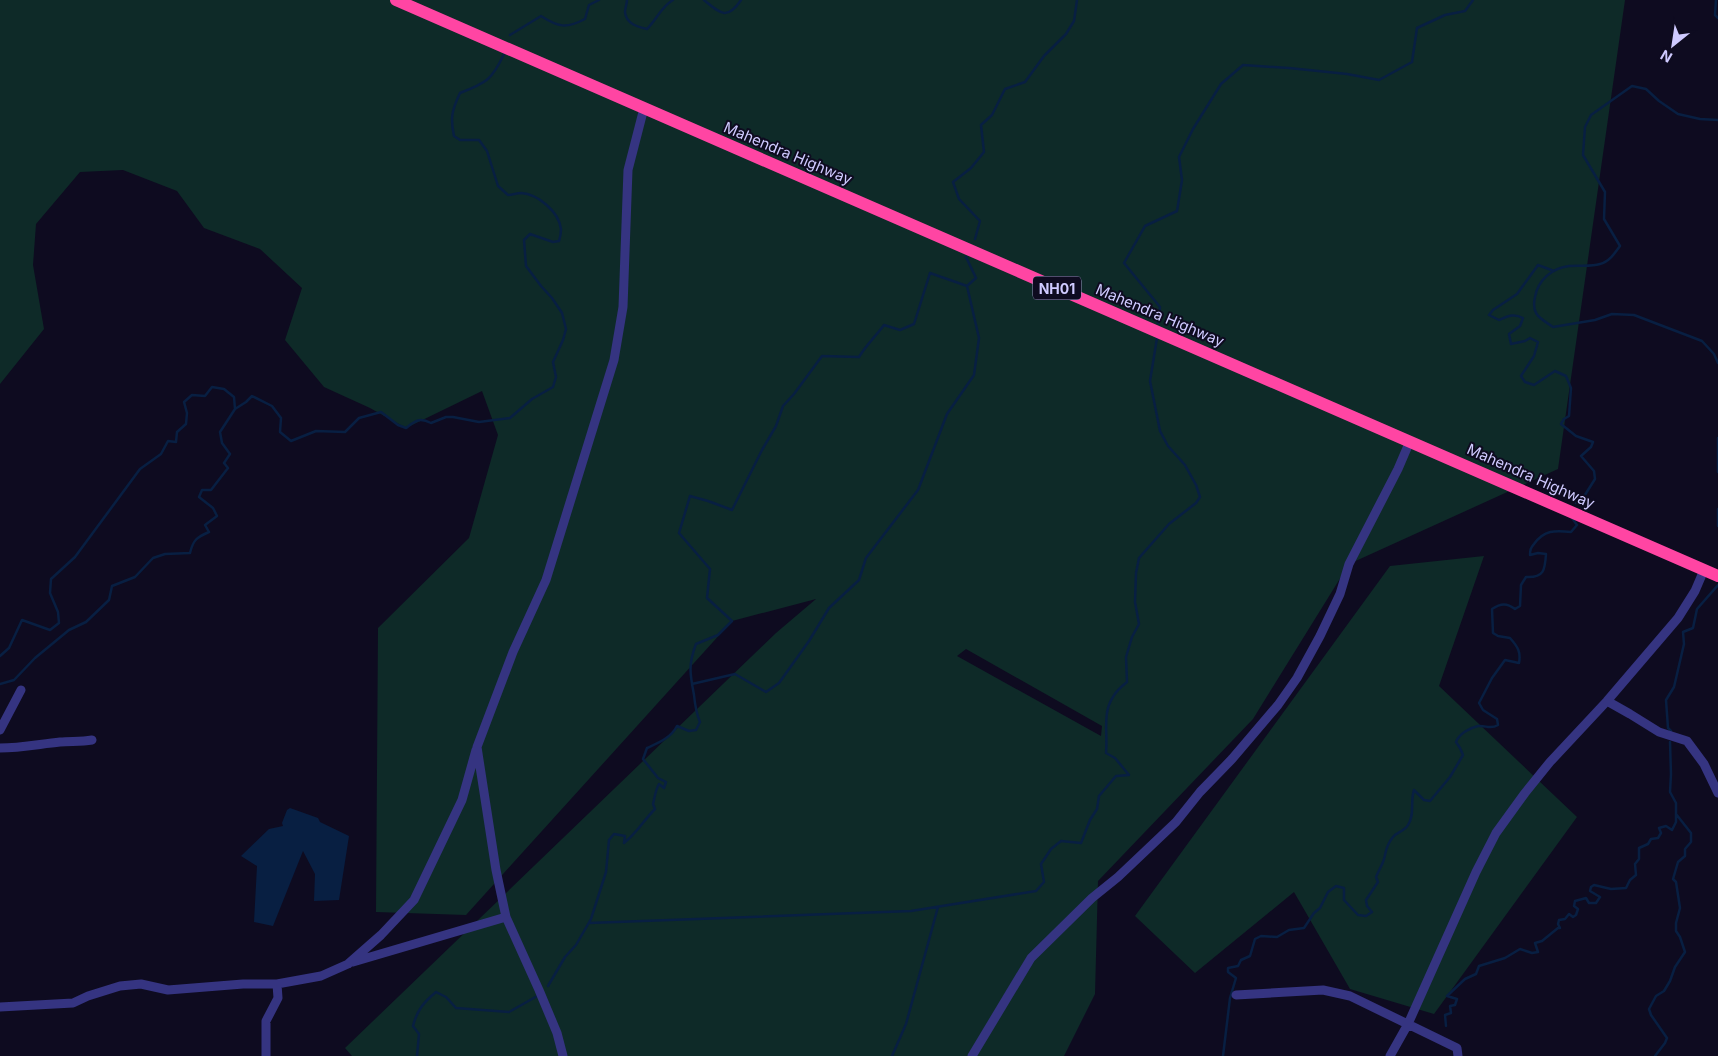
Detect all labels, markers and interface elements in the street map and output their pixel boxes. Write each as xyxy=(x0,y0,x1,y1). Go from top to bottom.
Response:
north arrow xyxy=(1648,20,1698,70)
text: N xyxy=(1657,47,1675,67)
street label: Mahendra Highway xyxy=(721,117,856,189)
road number: NH01 xyxy=(1033,276,1081,300)
street label: Mahendra Highway xyxy=(1093,279,1228,351)
street label: Mahendra Highway xyxy=(1464,439,1598,513)

